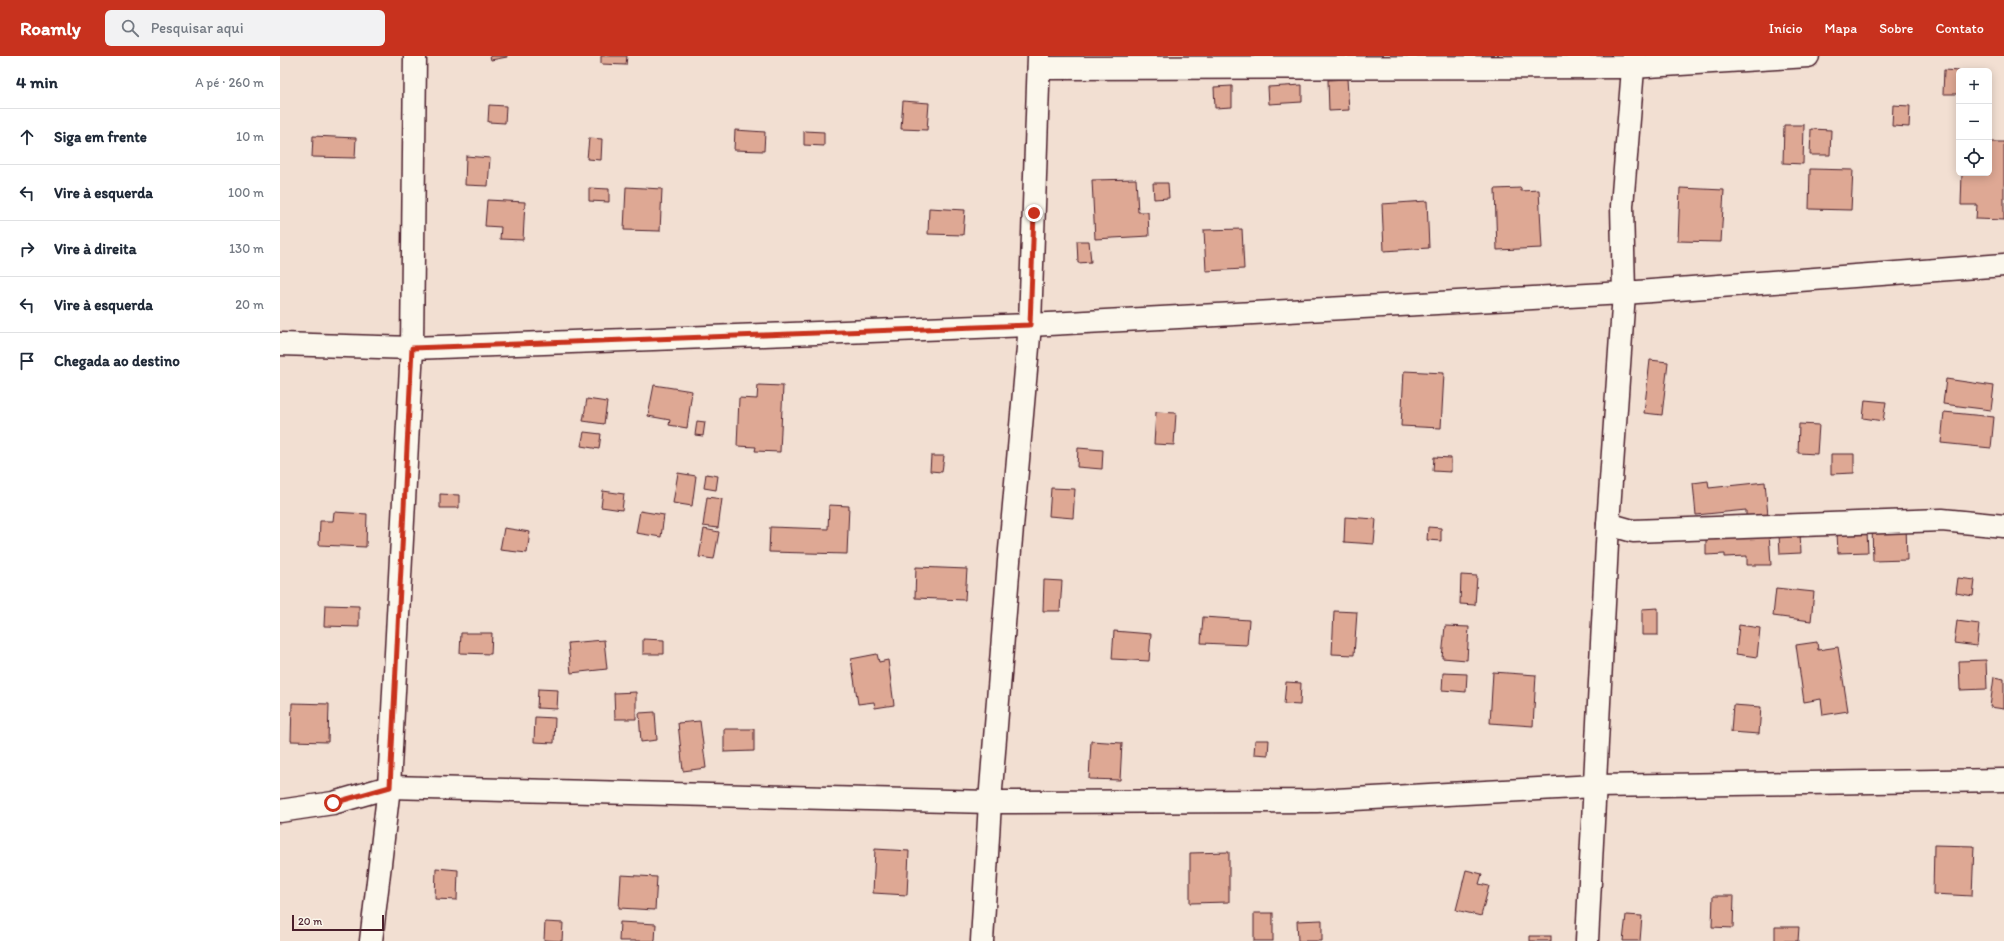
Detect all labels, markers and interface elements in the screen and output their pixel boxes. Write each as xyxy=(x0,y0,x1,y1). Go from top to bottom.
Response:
search box xyxy=(105,10,385,46)
text: Roamly xyxy=(20,17,81,40)
icon: search xyxy=(119,17,141,39)
text: Pesquisar aqui xyxy=(151,19,244,37)
text: Início xyxy=(1769,20,1803,37)
text: Mapa xyxy=(1825,20,1857,37)
text: Sobre xyxy=(1879,20,1913,37)
text: Contato xyxy=(1935,20,1984,37)
map controls xyxy=(1956,68,1992,176)
button: + xyxy=(1956,68,1992,104)
text: 4 min xyxy=(16,72,58,92)
text: A pé · 260 m xyxy=(195,75,264,90)
button: − xyxy=(1956,104,1992,140)
icon: ahead xyxy=(16,126,38,148)
text: Siga em frente xyxy=(54,128,147,146)
text: 10 m xyxy=(236,129,264,144)
button: locate xyxy=(1956,140,1992,176)
icon: left xyxy=(16,182,38,204)
text: Vire à esquerda xyxy=(54,184,153,202)
text: 100 m xyxy=(228,185,264,200)
route end xyxy=(1025,204,1043,222)
icon: right xyxy=(16,238,38,260)
text: Vire à direita xyxy=(54,240,137,258)
text: 130 m xyxy=(229,241,264,256)
icon: left xyxy=(16,294,38,316)
text: Vire à esquerda xyxy=(54,296,153,314)
text: 20 m xyxy=(235,297,264,312)
icon: arrive xyxy=(16,350,38,372)
text: Chegada ao destino xyxy=(54,352,180,370)
route start xyxy=(324,794,342,812)
scale bar xyxy=(292,913,384,932)
text: 20 m xyxy=(298,915,322,928)

